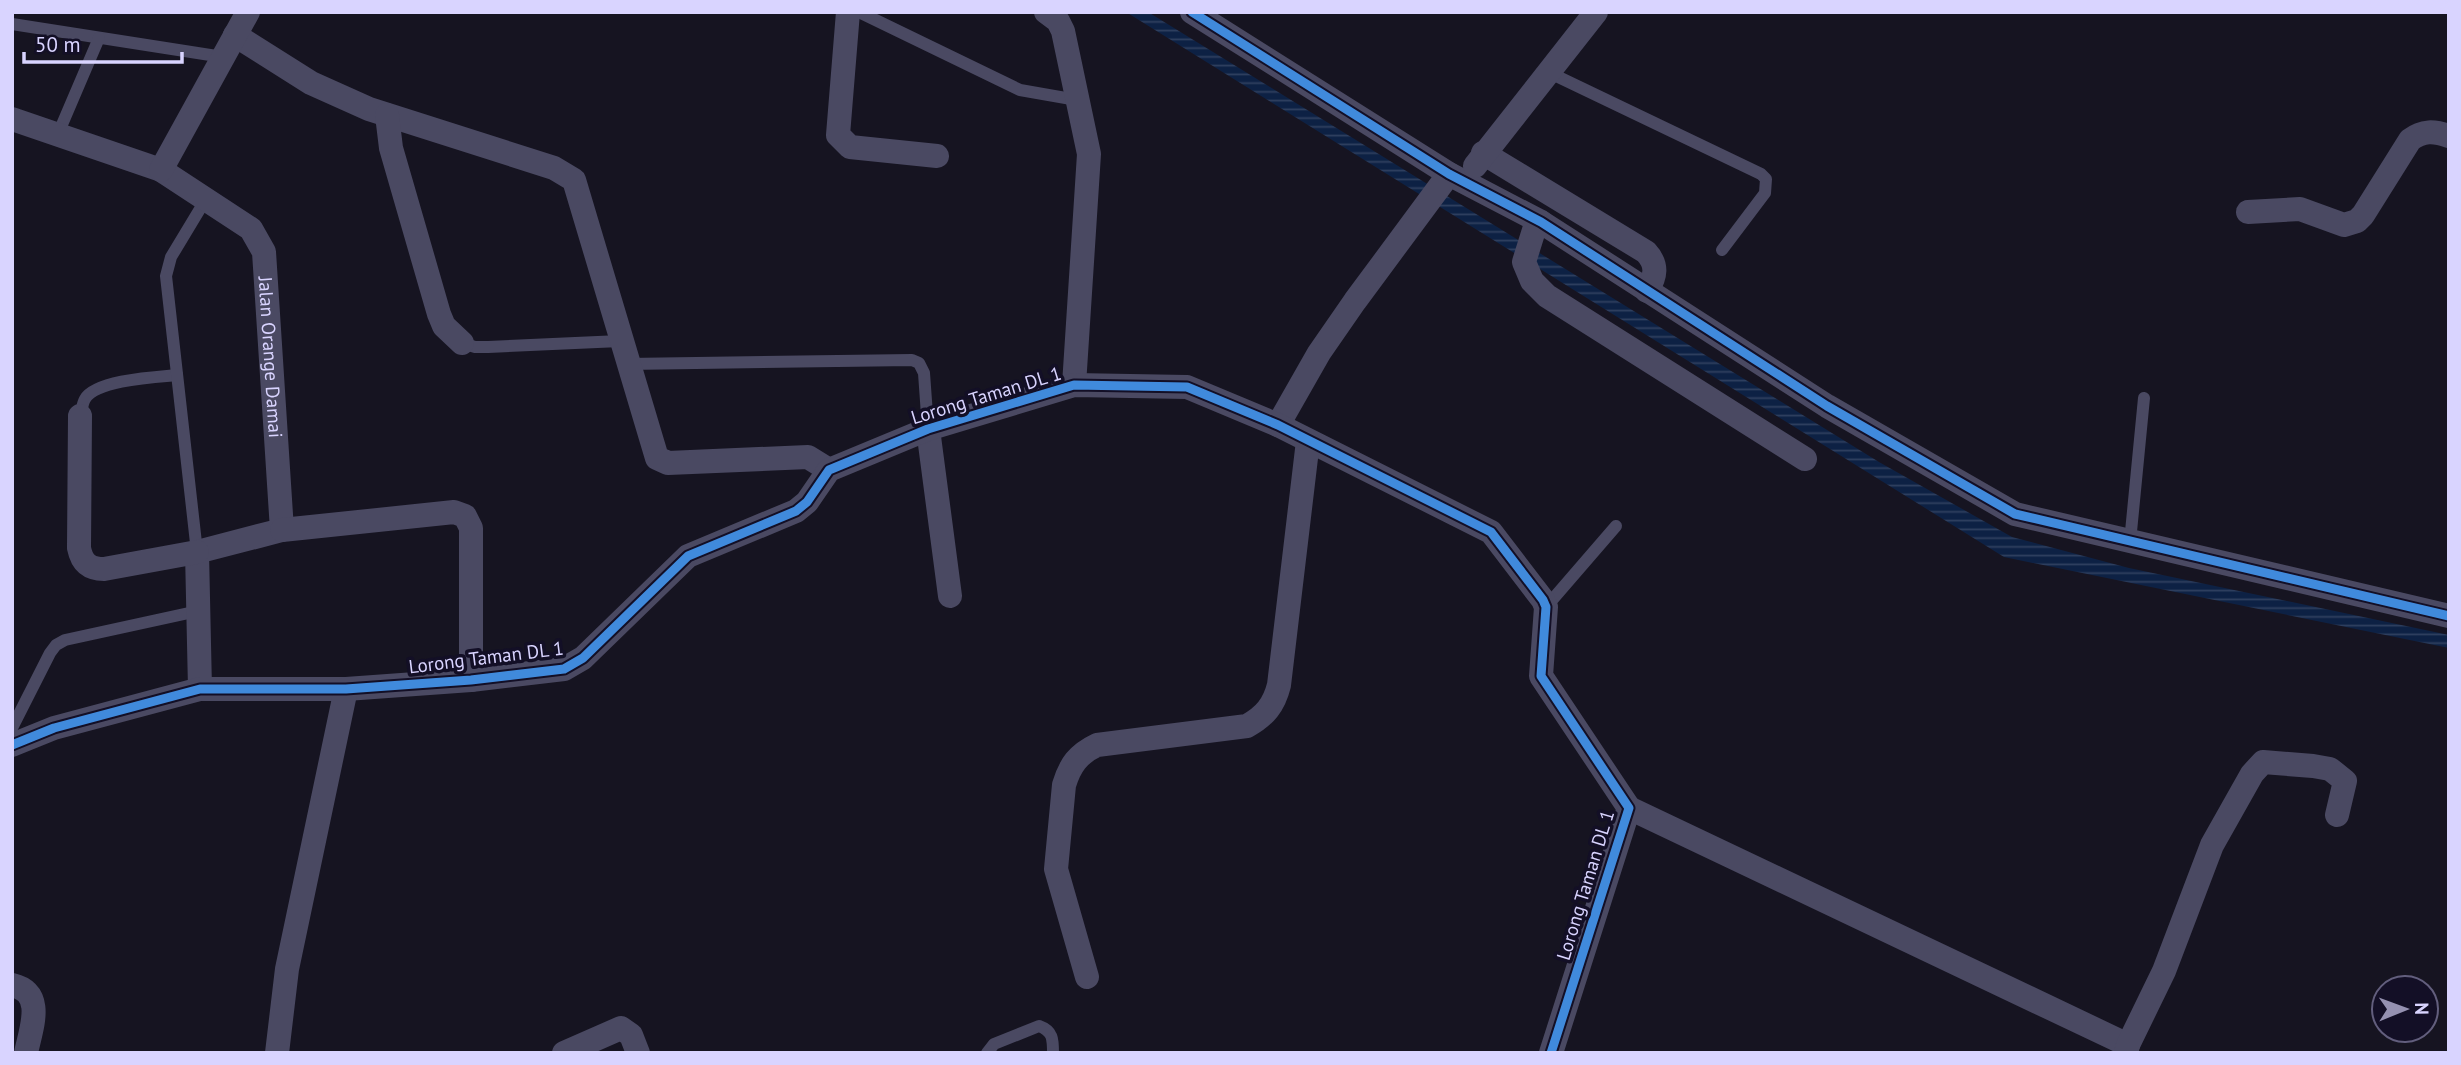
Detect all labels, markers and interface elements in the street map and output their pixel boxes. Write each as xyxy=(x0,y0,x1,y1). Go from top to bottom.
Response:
scale bar xyxy=(24,21,182,65)
text: 50 m xyxy=(35,31,81,58)
street label: Jalan Orange Damai xyxy=(254,275,288,439)
street label: Lorong Taman DL 1 xyxy=(908,361,1064,429)
street label: Lorong Taman DL 1 xyxy=(407,636,565,678)
street label: Lorong Taman DL 1 xyxy=(1551,807,1619,963)
north arrow xyxy=(2370,974,2440,1044)
text: N xyxy=(2410,1002,2434,1015)

